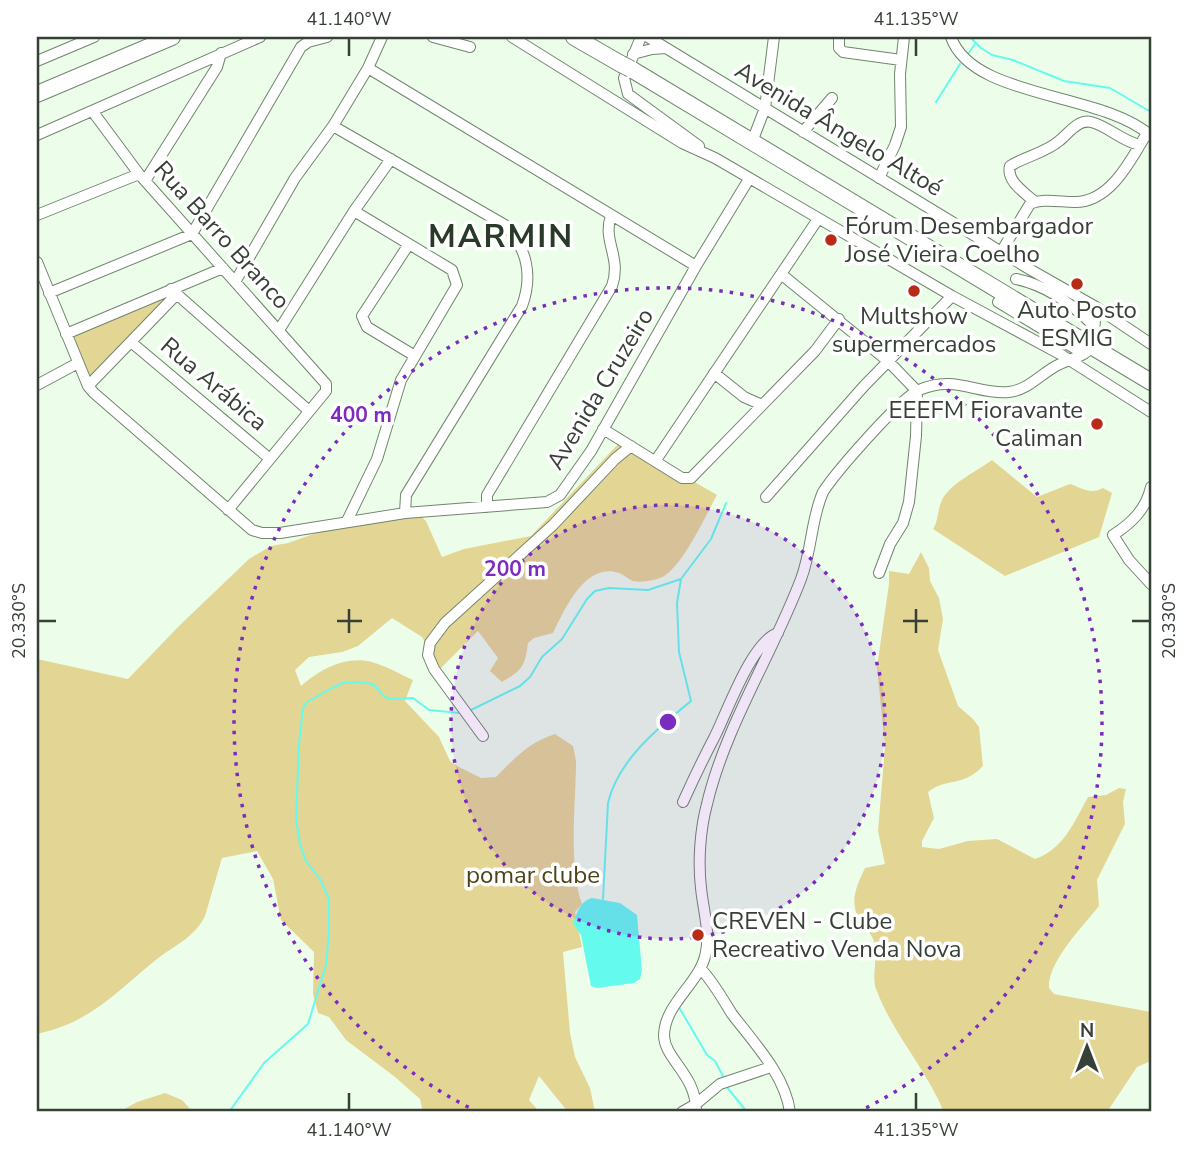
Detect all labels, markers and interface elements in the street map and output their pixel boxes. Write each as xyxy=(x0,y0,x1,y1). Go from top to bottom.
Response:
text: 41.140°W xyxy=(307,7,392,31)
text: 41.135°W xyxy=(874,7,959,31)
street label: Avenida Ângelo Altoé xyxy=(729,54,949,204)
street label: Rua Barro Branco xyxy=(147,154,297,316)
place label: Fórum Desembargador José Vieira Coelho xyxy=(844,210,1094,270)
district label: MARMIN xyxy=(428,215,574,258)
marker: Fórum Desembargador José Vieira Coelho xyxy=(823,232,839,248)
marker: Auto Posto ESMIG xyxy=(1069,276,1085,292)
marker: Multshow supermercados xyxy=(906,283,922,299)
place label: Auto Posto ESMIG xyxy=(1017,294,1137,354)
place label: Multshow supermercados xyxy=(832,300,996,360)
street label: Avenida Cruzeiro xyxy=(539,302,661,476)
street label: Rua Arábica xyxy=(154,330,274,438)
place label: EEEFM Fioravante Caliman xyxy=(889,394,1083,454)
text: 400 m xyxy=(330,401,392,429)
marker: EEEFM Fioravante Caliman xyxy=(1089,416,1105,432)
text: 200 m xyxy=(484,555,546,583)
text: 20.330°S xyxy=(7,583,31,659)
text: 20.330°S xyxy=(1157,583,1181,659)
centre of rings xyxy=(656,710,680,734)
park label: pomar clube xyxy=(466,859,600,891)
place label: CREVEN - Clube Recreativo Venda Nova xyxy=(712,905,961,965)
marker: CREVEN - Clube Recreativo Venda Nova xyxy=(690,927,706,943)
north arrow xyxy=(1052,1012,1122,1082)
text: N xyxy=(1080,1018,1094,1044)
text: 41.140°W xyxy=(307,1118,392,1142)
text: 41.135°W xyxy=(874,1118,959,1142)

